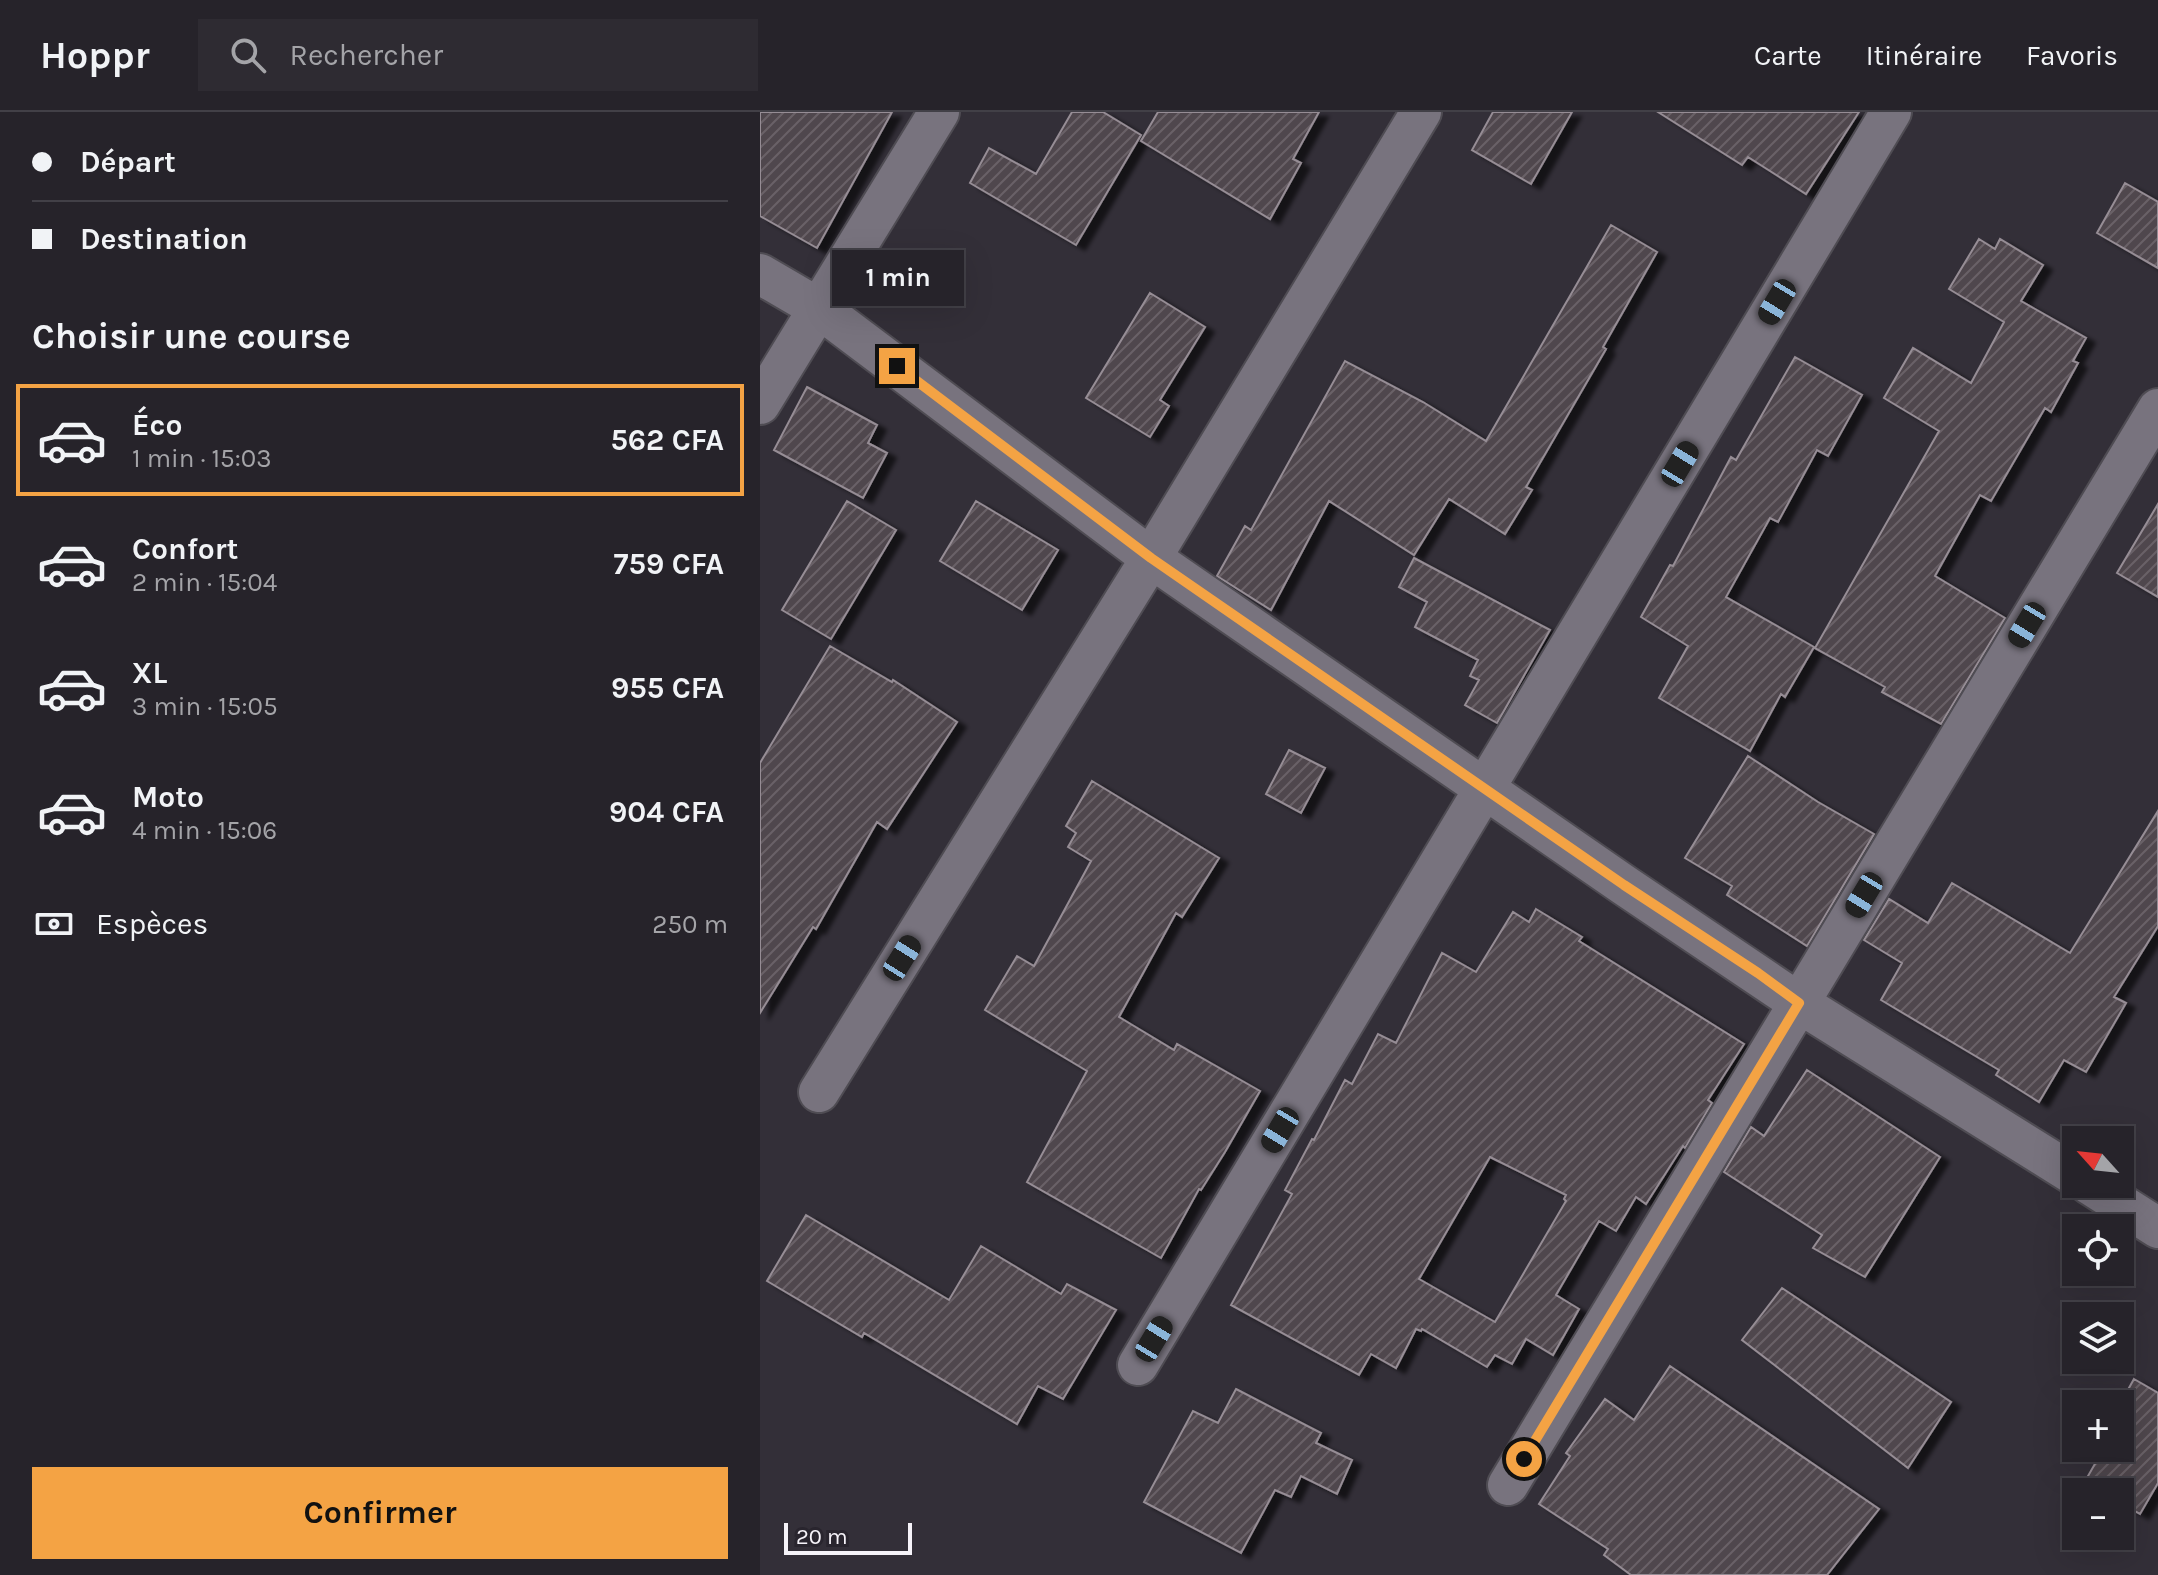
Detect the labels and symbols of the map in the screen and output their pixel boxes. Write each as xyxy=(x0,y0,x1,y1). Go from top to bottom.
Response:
callout: 1 min xyxy=(831,250,963,306)
car xyxy=(1754,275,1800,329)
route end xyxy=(879,348,915,384)
car xyxy=(1657,437,1703,491)
car xyxy=(2004,598,2050,652)
car xyxy=(1841,868,1887,922)
car xyxy=(879,931,925,985)
car xyxy=(1257,1103,1303,1157)
north arrow xyxy=(2062,1126,2134,1198)
car xyxy=(1131,1312,1177,1366)
route start xyxy=(1506,1441,1542,1477)
scale bar xyxy=(784,1519,912,1555)

